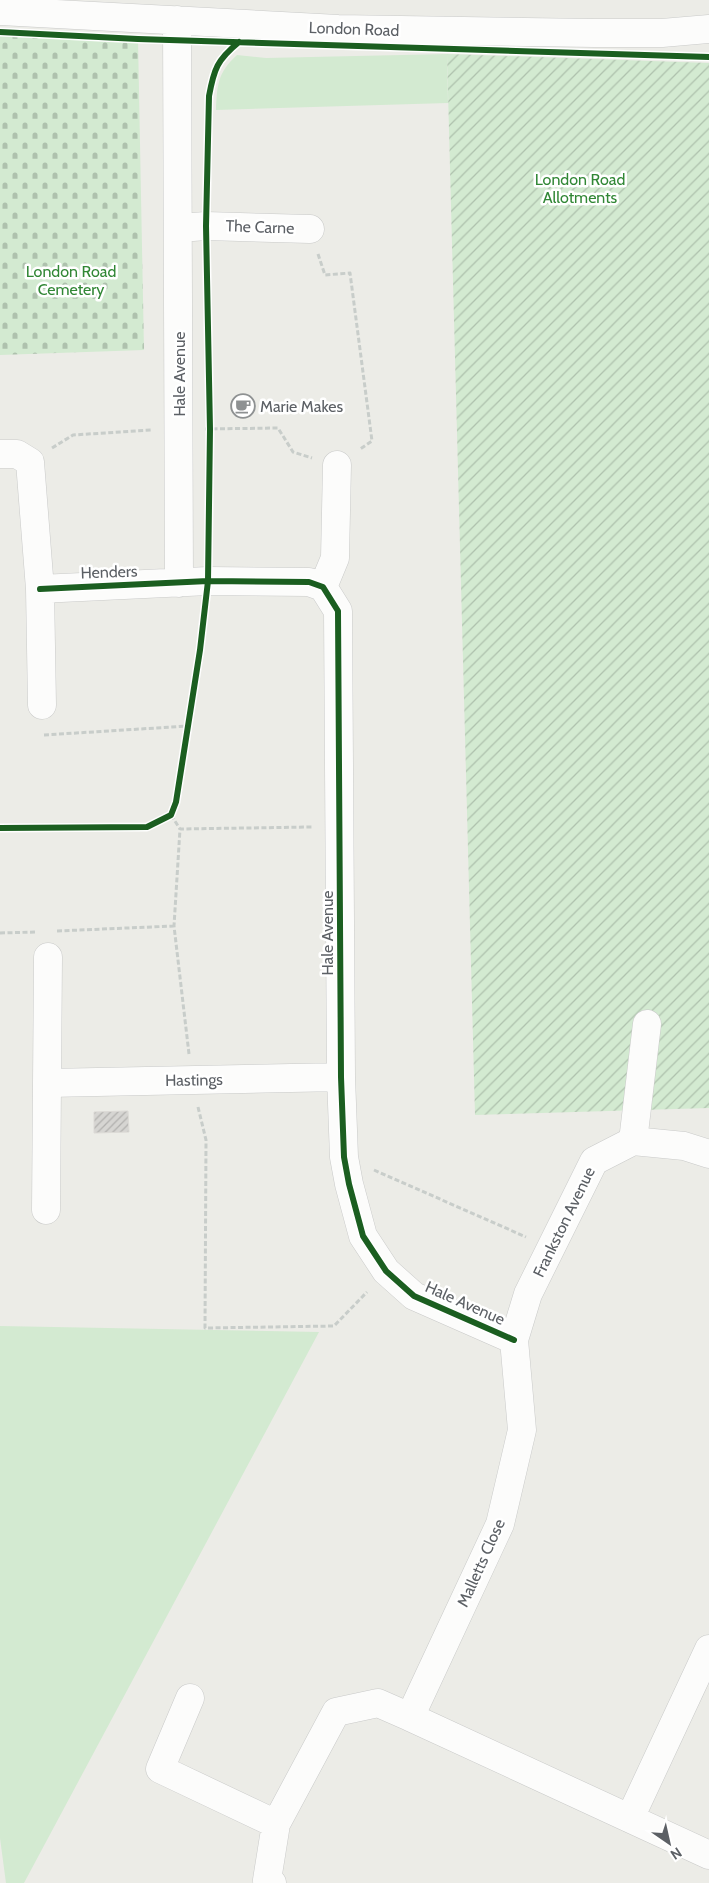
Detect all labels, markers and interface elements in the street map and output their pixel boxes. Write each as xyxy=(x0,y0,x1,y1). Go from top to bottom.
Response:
street label: London Road xyxy=(308,18,400,40)
park label: London Road Allotments xyxy=(535,170,625,207)
street label: The Carne xyxy=(225,216,295,238)
park label: London Road Cemetery xyxy=(26,262,116,299)
street label: Hale Avenue xyxy=(170,331,189,417)
cafe icon: Marie Makes xyxy=(230,393,256,419)
place label: Marie Makes xyxy=(260,397,343,416)
street label: Henders xyxy=(80,561,138,582)
street label: Hale Avenue xyxy=(318,890,337,976)
street label: Hastings xyxy=(165,1070,223,1090)
street label: Frankston Avenue xyxy=(529,1164,599,1280)
street label: Hale Avenue xyxy=(422,1277,508,1329)
street label: Malletts Close xyxy=(453,1516,509,1610)
north arrow xyxy=(644,1818,694,1868)
text: N xyxy=(667,1844,685,1864)

